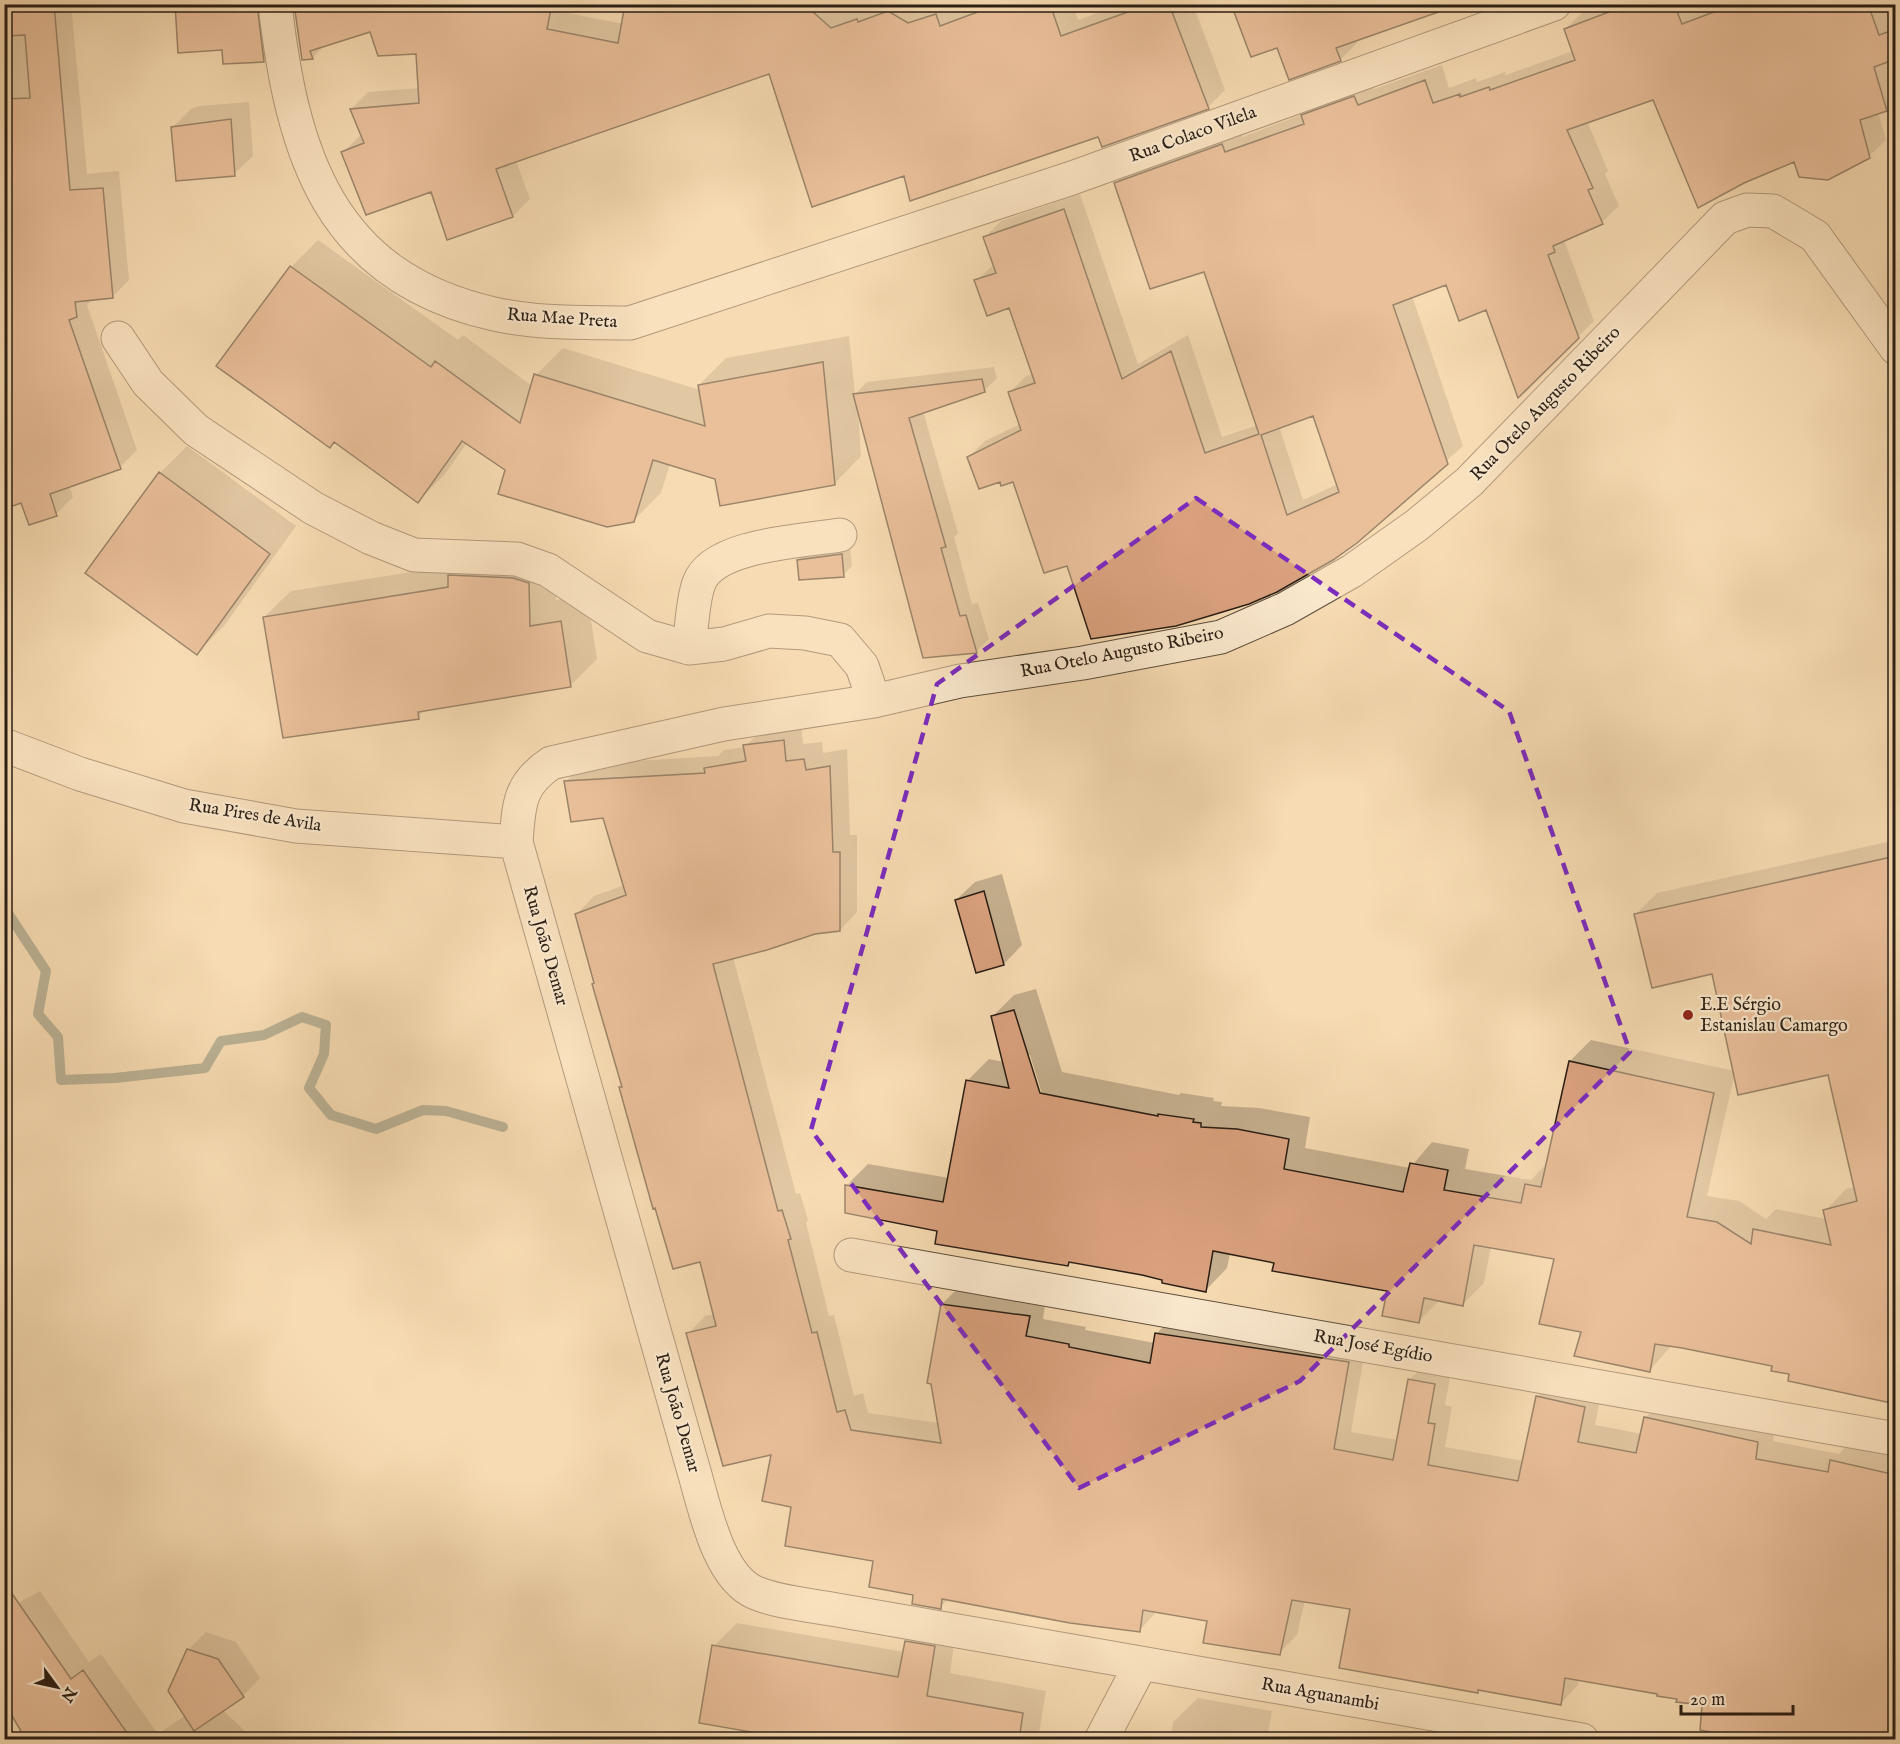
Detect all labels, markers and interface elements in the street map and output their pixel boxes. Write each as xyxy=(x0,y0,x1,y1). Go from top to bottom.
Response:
street label: Rua Colaco Vilela xyxy=(1126,101,1260,169)
street label: Rua Mae Preta xyxy=(506,304,618,334)
street label: Rua Otelo Augusto Ribeiro xyxy=(1466,322,1626,486)
street label: Rua Otelo Augusto Ribeiro xyxy=(1018,622,1226,684)
street label: Rua Pires de Avila xyxy=(187,794,323,838)
street label: Rua João Demar xyxy=(517,883,573,1009)
place label: E.E Sérgio Estanislau Camargo xyxy=(1700,994,1848,1038)
marker: E.E Sérgio Estanislau Camargo xyxy=(1681,1008,1695,1022)
street label: Rua José Egídio xyxy=(1312,1325,1435,1369)
street label: Rua João Demar xyxy=(649,1350,705,1476)
north arrow xyxy=(27,1657,87,1717)
street label: Rua Aguanambi xyxy=(1259,1673,1381,1717)
scale bar xyxy=(1681,1678,1794,1716)
text: N xyxy=(56,1682,81,1705)
text: 20 m xyxy=(1690,1689,1725,1712)

